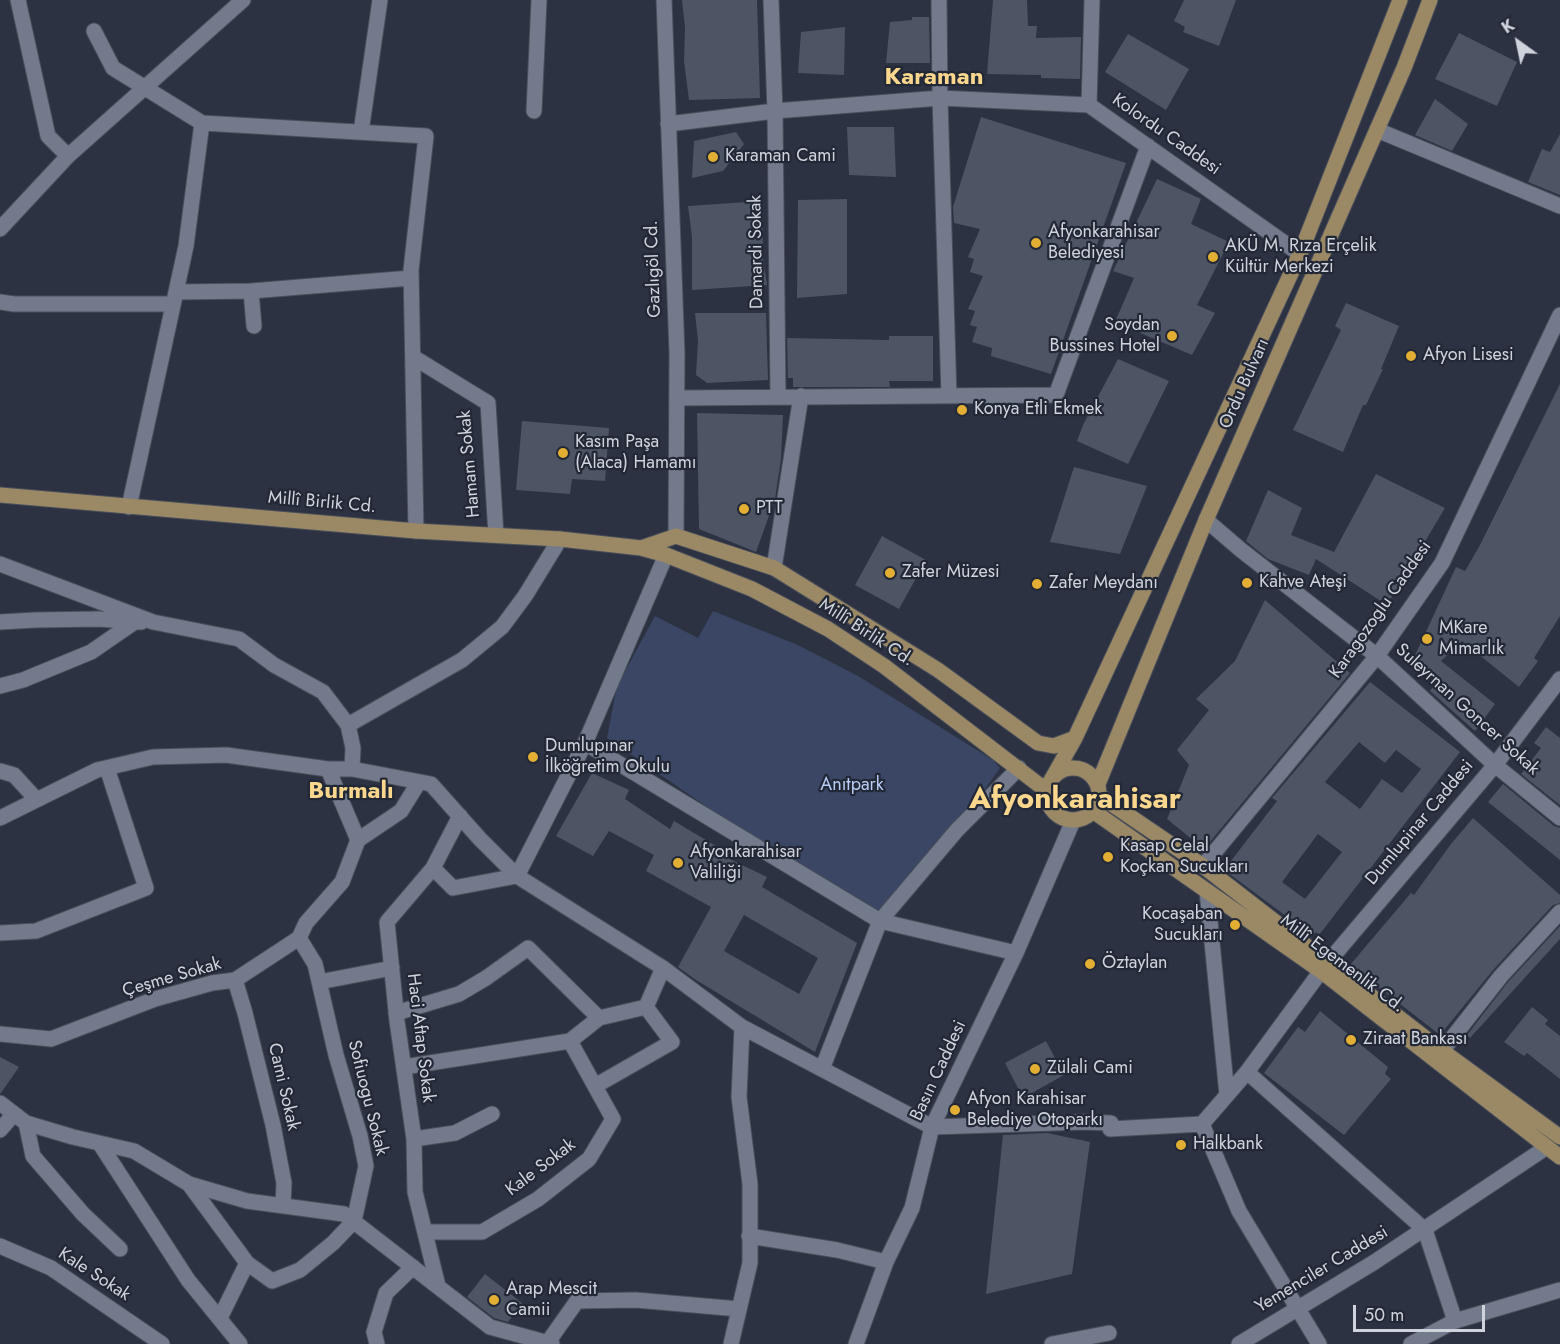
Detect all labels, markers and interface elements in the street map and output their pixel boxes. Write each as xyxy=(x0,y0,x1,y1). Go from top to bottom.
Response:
north arrow xyxy=(1488,12,1548,72)
text: K xyxy=(1497,14,1519,39)
district label: Karaman xyxy=(885,64,983,92)
street label: Kolordu Caddesi xyxy=(1108,90,1224,180)
place label: Karaman Cami xyxy=(725,146,836,168)
marker: Karaman Cami xyxy=(706,150,720,164)
street label: Damardi Sokak xyxy=(745,195,769,309)
street label: Gazlıgöl Cd. xyxy=(642,220,666,318)
place label: Afyonkarahisar Belediyesi xyxy=(1048,222,1160,264)
marker: Afyonkarahisar Belediyesi xyxy=(1029,236,1043,250)
place label: AKÜ M. Rıza Erçelik Kültür Merkezi xyxy=(1225,236,1377,278)
marker: AKÜ M. Rıza Erçelik Kültür Merkezi xyxy=(1206,250,1220,264)
place label: Soydan Bussines Hotel xyxy=(1050,315,1160,358)
marker: Soydan Bussines Hotel xyxy=(1165,329,1179,343)
street label: Ordu Bulvarı xyxy=(1215,335,1275,433)
place label: Afyon Lisesi xyxy=(1423,345,1514,367)
marker: Afyon Lisesi xyxy=(1404,349,1418,363)
place label: Konya Etli Ekmek xyxy=(974,399,1102,421)
marker: Konya Etli Ekmek xyxy=(955,403,969,417)
street label: Hamam Sokak xyxy=(455,409,485,519)
place label: Kasım Paşa (Alaca) Hamamı xyxy=(575,432,696,474)
marker: Kasım Paşa (Alaca) Hamamı xyxy=(556,446,570,460)
street label: Millî Birlik Cd. xyxy=(267,488,377,518)
place label: PTT xyxy=(756,498,783,520)
marker: PTT xyxy=(737,502,751,516)
street label: Karagozoglu Caddesi xyxy=(1325,537,1437,683)
place label: Zafer Müzesi xyxy=(902,562,1000,584)
marker: Zafer Müzesi xyxy=(883,566,897,580)
place label: Kahve Ateşi xyxy=(1259,572,1347,594)
place label: Zafer Meydanı xyxy=(1049,573,1158,595)
marker: Kahve Ateşi xyxy=(1240,576,1254,590)
marker: Zafer Meydanı xyxy=(1030,577,1044,591)
street label: Millî Birlik Cd. xyxy=(815,594,917,672)
place label: MKare Mimarlık xyxy=(1439,618,1504,660)
marker: MKare Mimarlık xyxy=(1420,632,1434,646)
street label: Suleyrnan Goncer Sokak xyxy=(1391,640,1543,780)
place label: Dumlupınar İlköğretim Okulu xyxy=(545,736,670,778)
marker: Dumlupınar İlköğretim Okulu xyxy=(526,750,540,764)
street label: Dumlupinar Caddesi xyxy=(1361,756,1479,890)
park label: Anıtpark xyxy=(820,775,884,797)
district label: Burmalı xyxy=(308,778,394,806)
district label: Afyonkarahisar xyxy=(969,783,1181,819)
place label: Kasap Celal Koçkan Sucukları xyxy=(1120,836,1248,878)
place label: Afyonkarahisar Valiliği xyxy=(690,842,802,884)
marker: Kasap Celal Koçkan Sucukları xyxy=(1101,850,1115,864)
marker: Afyonkarahisar Valiliği xyxy=(671,856,685,870)
place label: Kocaşaban Sucukları xyxy=(1142,904,1223,946)
street label: Millî Egemenlik Cd. xyxy=(1276,910,1408,1018)
marker: Kocaşaban Sucukları xyxy=(1228,918,1242,932)
place label: Öztaylan xyxy=(1102,953,1168,975)
street label: Çeşme Sokak xyxy=(120,954,224,1002)
marker: Öztaylan xyxy=(1083,957,1097,971)
street label: Haci Aftap Sokak xyxy=(401,972,439,1104)
street label: Basın Caddesi xyxy=(906,1017,972,1125)
place label: Ziraat Bankası xyxy=(1363,1029,1467,1051)
marker: Ziraat Bankası xyxy=(1344,1033,1358,1047)
street label: Sofiuogu Sokak xyxy=(342,1038,392,1158)
street label: Cami Sokak xyxy=(262,1041,304,1133)
place label: Zülali Cami xyxy=(1047,1058,1133,1080)
marker: Zülali Cami xyxy=(1028,1062,1042,1076)
place label: Afyon Karahisar Belediye Otoparkı xyxy=(967,1089,1103,1132)
marker: Afyon Karahisar Belediye Otoparkı xyxy=(948,1103,962,1117)
place label: Halkbank xyxy=(1193,1134,1263,1156)
street label: Kale Sokak xyxy=(502,1135,580,1201)
marker: Halkbank xyxy=(1174,1138,1188,1152)
street label: Yemenciler Caddesi xyxy=(1252,1222,1392,1318)
street label: Kale Sokak xyxy=(54,1244,134,1306)
place label: Arap Mescit Camii xyxy=(506,1279,597,1322)
marker: Arap Mescit Camii xyxy=(487,1293,501,1307)
scale bar xyxy=(1356,1293,1488,1331)
text: 50 m xyxy=(1364,1302,1404,1328)

